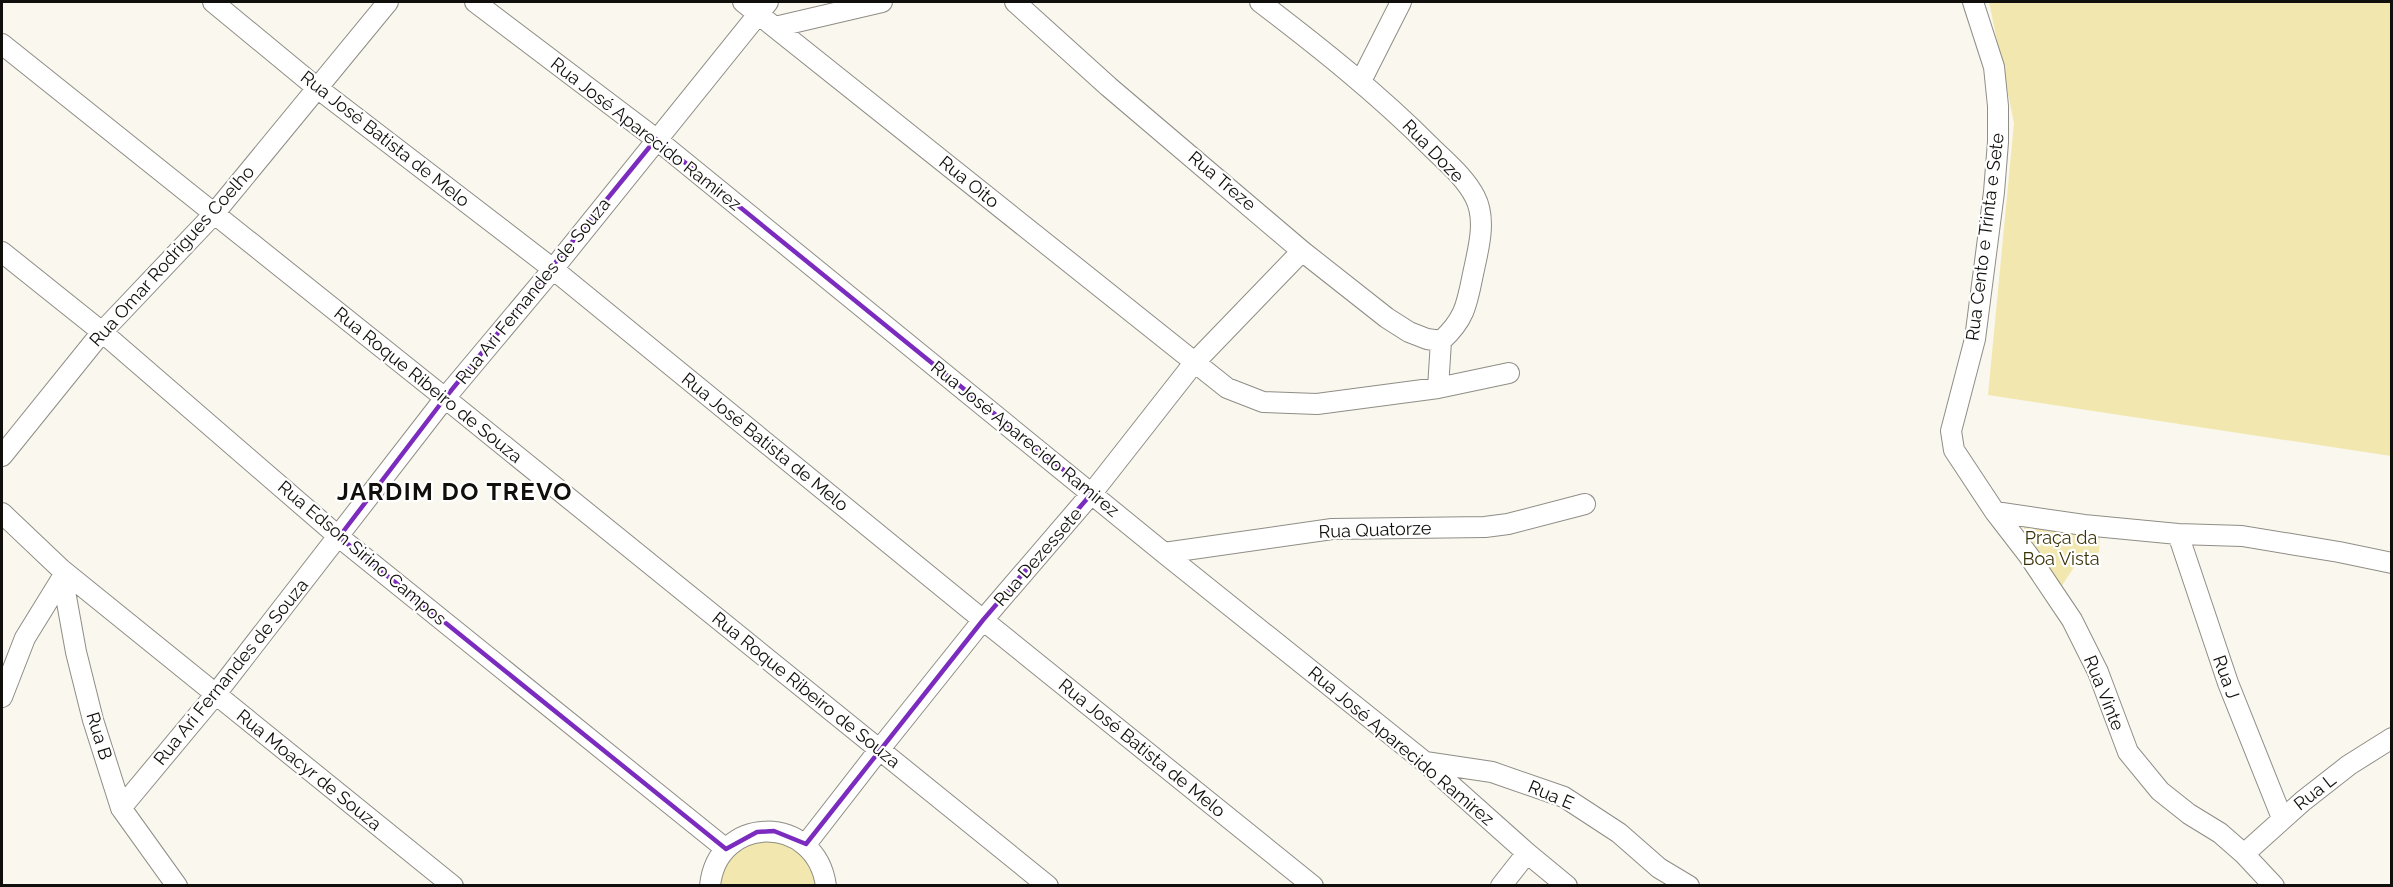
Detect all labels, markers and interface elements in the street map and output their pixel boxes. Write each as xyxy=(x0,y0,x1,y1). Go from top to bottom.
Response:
street label: Rua José Aparecido Ramirez xyxy=(547,53,746,215)
street label: Rua José Batista de Melo xyxy=(297,66,474,211)
street label: Rua Doze xyxy=(1398,115,1469,187)
street label: Rua Cento e Trinta e Sete xyxy=(1961,131,2008,342)
street label: Rua Treze xyxy=(1184,146,1261,215)
street label: Rua Oito xyxy=(935,151,1004,212)
street label: Rua Omar Rodrigues Coelho xyxy=(85,161,259,350)
street label: Rua Ari Fernandes de Souza xyxy=(451,193,614,388)
street label: Rua Roque Ribeiro de Souza xyxy=(330,302,527,467)
street label: Rua José Aparecido Ramirez xyxy=(927,356,1124,521)
street label: Rua José Batista de Melo xyxy=(678,368,853,515)
street label: Rua Edson Sirino Campos xyxy=(274,476,451,629)
district label: JARDIM DO TREVO xyxy=(337,477,573,506)
street label: Rua Dezessete xyxy=(989,503,1086,610)
street label: Rua Quatorze xyxy=(1318,517,1432,542)
park label: Praça da Boa Vista xyxy=(2022,527,2100,569)
street label: Rua Ari Fernandes de Souza xyxy=(149,574,312,769)
street label: Rua Roque Ribeiro de Souza xyxy=(708,607,905,772)
street label: Rua Vinte xyxy=(2080,652,2129,734)
street label: Rua J xyxy=(2209,652,2244,702)
street label: Rua José Aparecido Ramirez xyxy=(1304,662,1499,830)
street label: Rua José Batista de Melo xyxy=(1055,674,1230,821)
street label: Rua Moacyr de Souza xyxy=(233,705,386,834)
street label: Rua B xyxy=(82,709,117,762)
street label: Rua L xyxy=(2290,768,2340,814)
street label: Rua E xyxy=(1525,776,1577,814)

